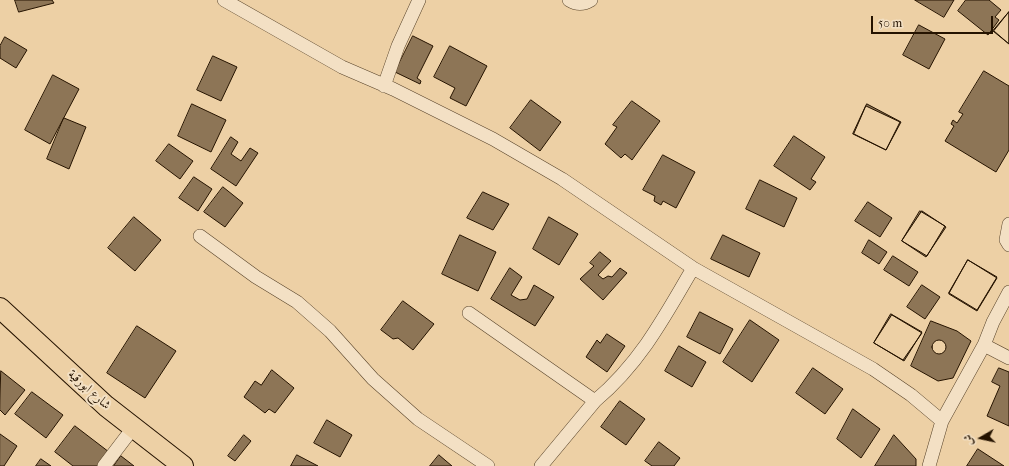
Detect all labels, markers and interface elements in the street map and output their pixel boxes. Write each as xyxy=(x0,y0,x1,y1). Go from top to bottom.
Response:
scale bar xyxy=(873,8,995,34)
text: 50 m xyxy=(878,16,902,30)
street label: شارع ابورقية xyxy=(64,367,114,413)
north arrow xyxy=(961,418,1001,458)
text: ش xyxy=(961,434,976,446)

